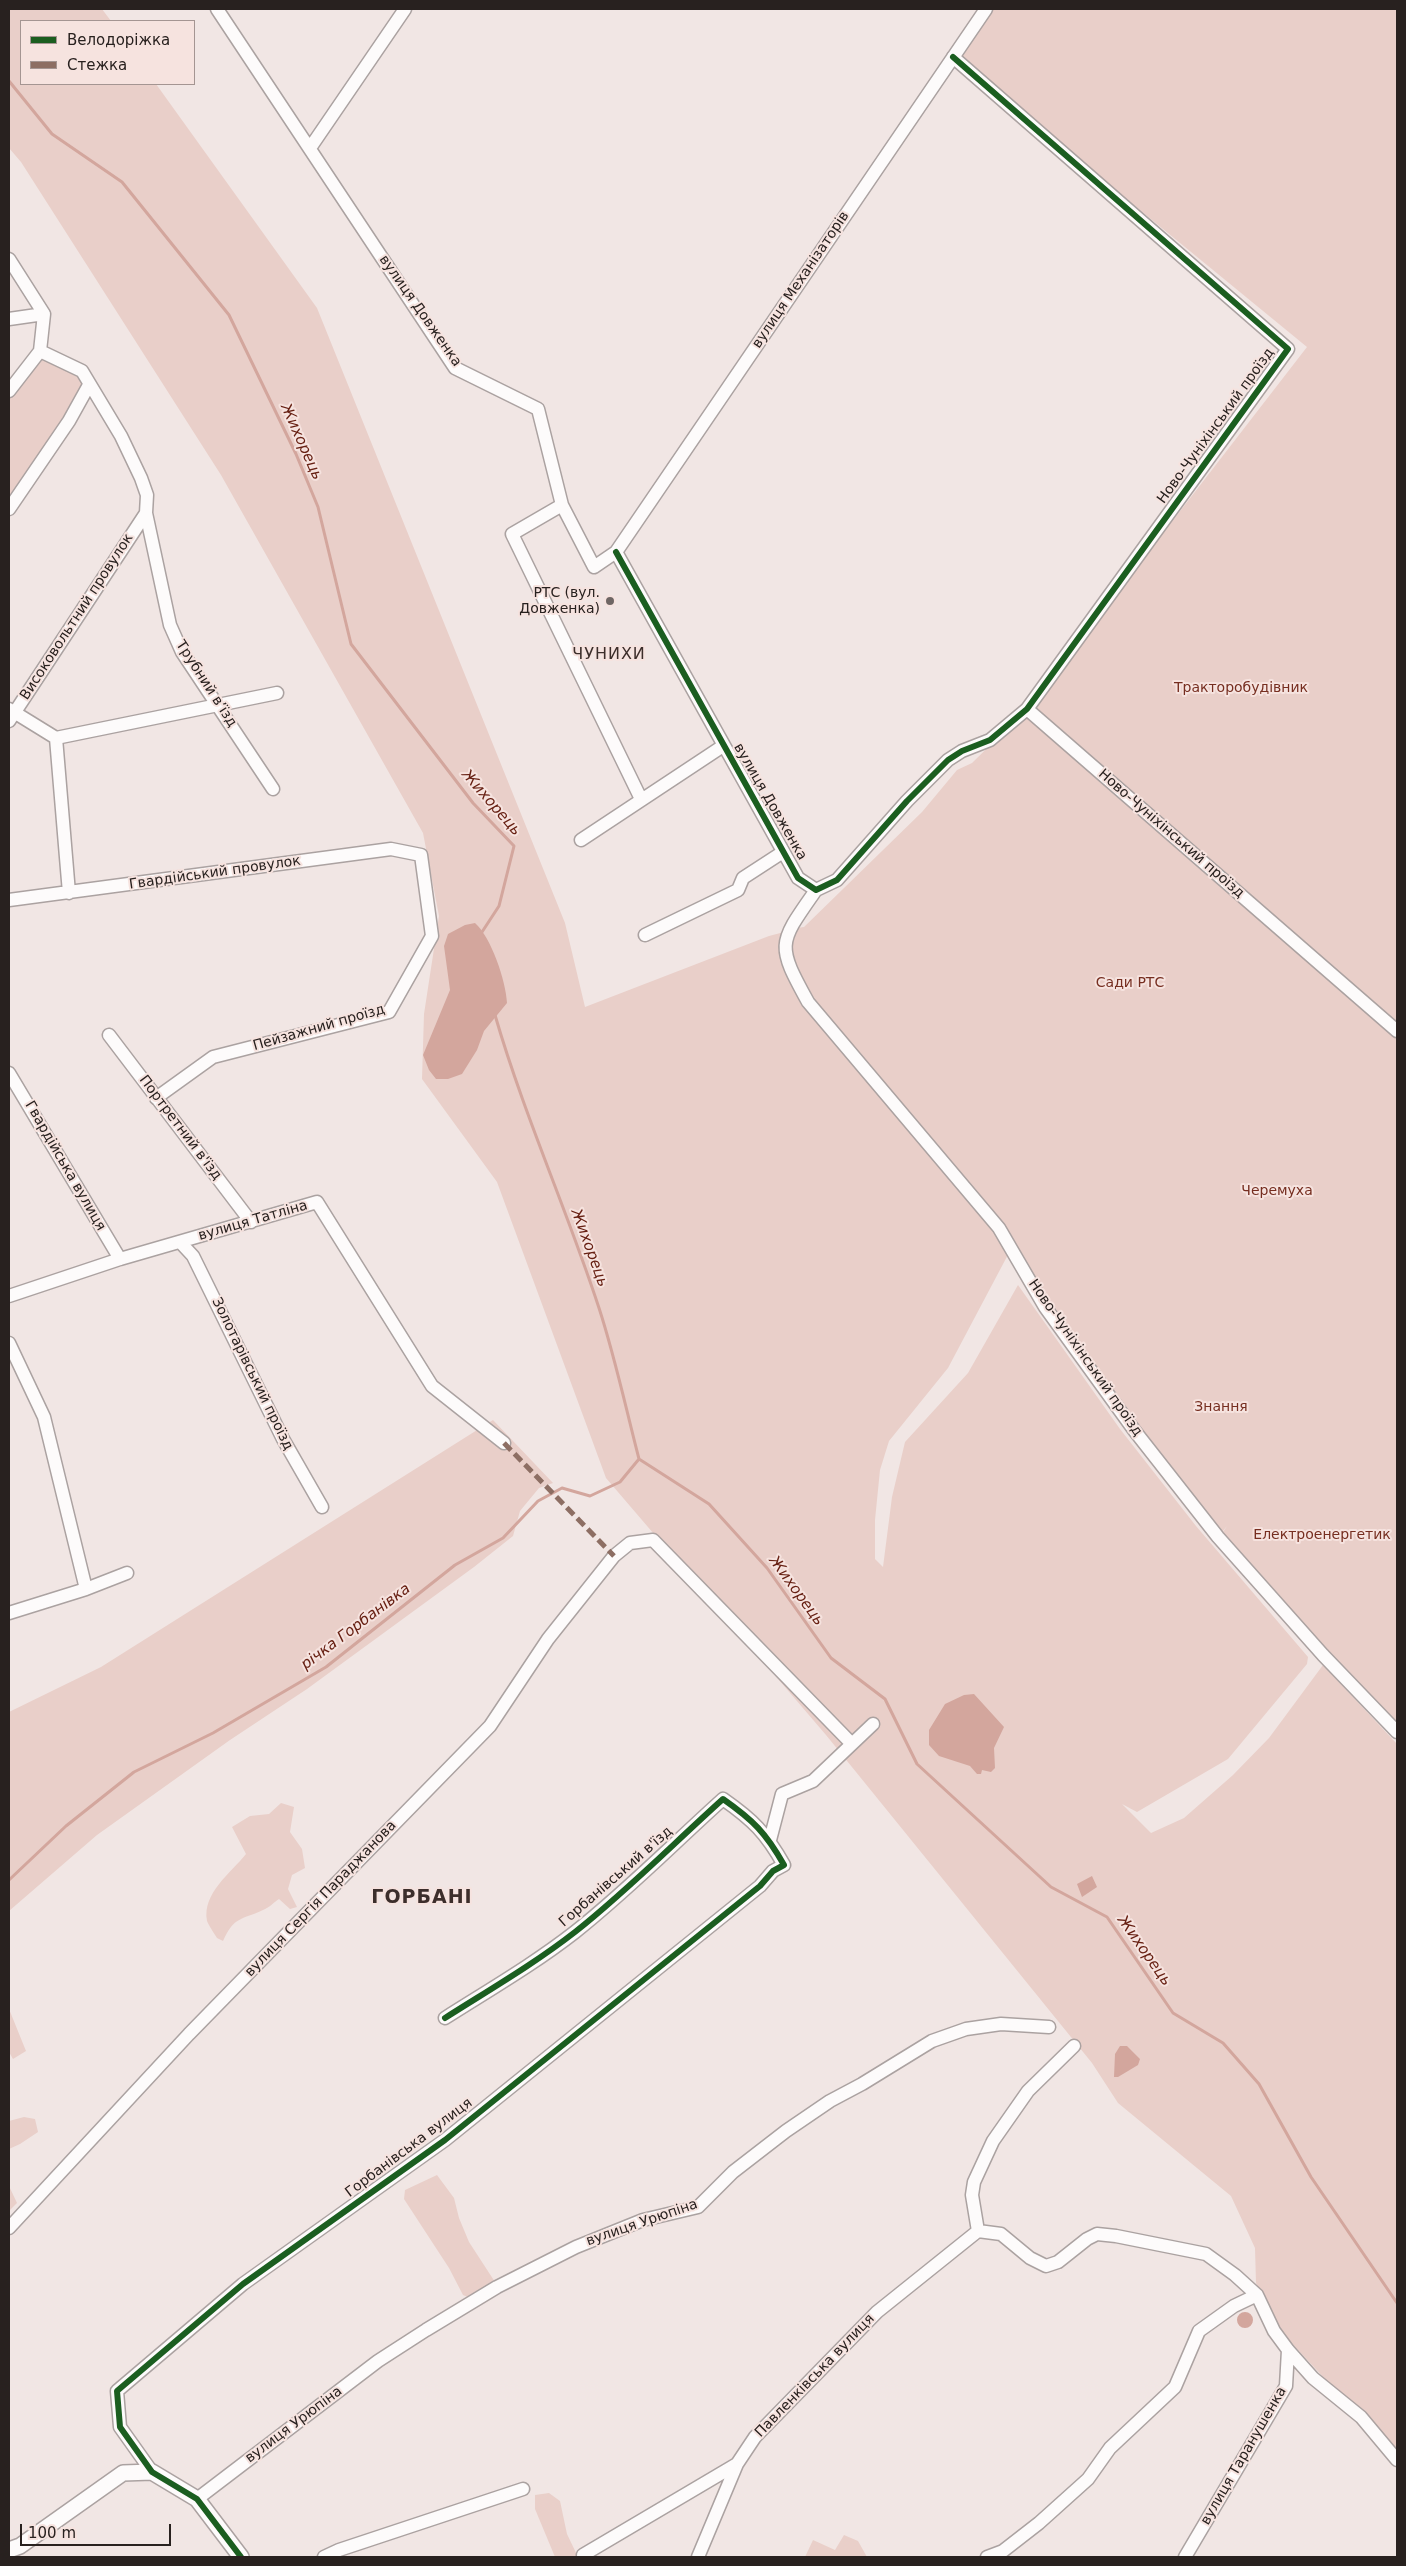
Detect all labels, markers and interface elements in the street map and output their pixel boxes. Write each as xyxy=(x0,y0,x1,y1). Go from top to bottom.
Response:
legend xyxy=(20,20,195,85)
text: Велодоріжка xyxy=(67,31,170,49)
text: Стежка xyxy=(67,56,127,74)
street label: вулиця Механізаторів xyxy=(749,208,853,352)
street label: вулиця Довженка xyxy=(375,252,465,370)
street label: Ново-Чуніхінський проїзд xyxy=(1154,345,1278,507)
water label: Жихорець xyxy=(276,401,326,483)
street label: Високовольтний провулок xyxy=(17,531,137,703)
place label: РТС (вул. Довженка) xyxy=(519,585,600,618)
marker: РТС (вул. Довженка) xyxy=(604,595,616,607)
street label: Трубний в’їзд xyxy=(172,638,240,730)
district label: ЧУНИХИ xyxy=(571,645,647,665)
park label: Тракторобудівник xyxy=(1174,680,1308,696)
street label: вулиця Довженка xyxy=(730,741,810,863)
water label: Жихорець xyxy=(457,766,525,840)
street label: Ново-Чуніхінський проїзд xyxy=(1095,766,1247,902)
street label: Гвардійський провулок xyxy=(128,853,302,893)
park label: Сади РТС xyxy=(1096,975,1164,991)
street label: Пейзажний проїзд xyxy=(251,1001,387,1055)
street label: Портретний в'їзд xyxy=(135,1072,225,1184)
street label: Гвардійська вулиця xyxy=(21,1098,109,1234)
park label: Черемуха xyxy=(1241,1183,1313,1199)
street label: вулиця Татліна xyxy=(196,1197,310,1245)
water label: Жихорець xyxy=(567,1207,611,1289)
street label: Ново-Чуніхінський проїзд xyxy=(1024,1276,1146,1440)
street label: Золотарівський проїзд xyxy=(208,1295,296,1453)
park label: Знання xyxy=(1194,1399,1248,1415)
park label: Електроенергетик xyxy=(1253,1527,1391,1543)
water label: Жихорець xyxy=(765,1553,827,1629)
water label: річка Горбанівка xyxy=(298,1580,414,1674)
street label: вулиця Сергія Параджанова xyxy=(242,1818,400,1980)
street label: Горбанівський в'їзд xyxy=(556,1823,676,1931)
district label: ГОРБАНІ xyxy=(370,1887,474,1909)
water label: Жихорець xyxy=(1113,1912,1175,1990)
street label: Горбанівська вулиця xyxy=(342,2095,476,2201)
street label: вулиця Урюпіна xyxy=(584,2196,700,2250)
street label: Павленківська вулиця xyxy=(752,2311,878,2441)
street label: вулиця Урюпіна xyxy=(242,2383,346,2467)
street label: вулиця Таранушенка xyxy=(1198,2384,1290,2528)
scale bar xyxy=(22,2514,174,2546)
text: 100 m xyxy=(28,2524,76,2542)

